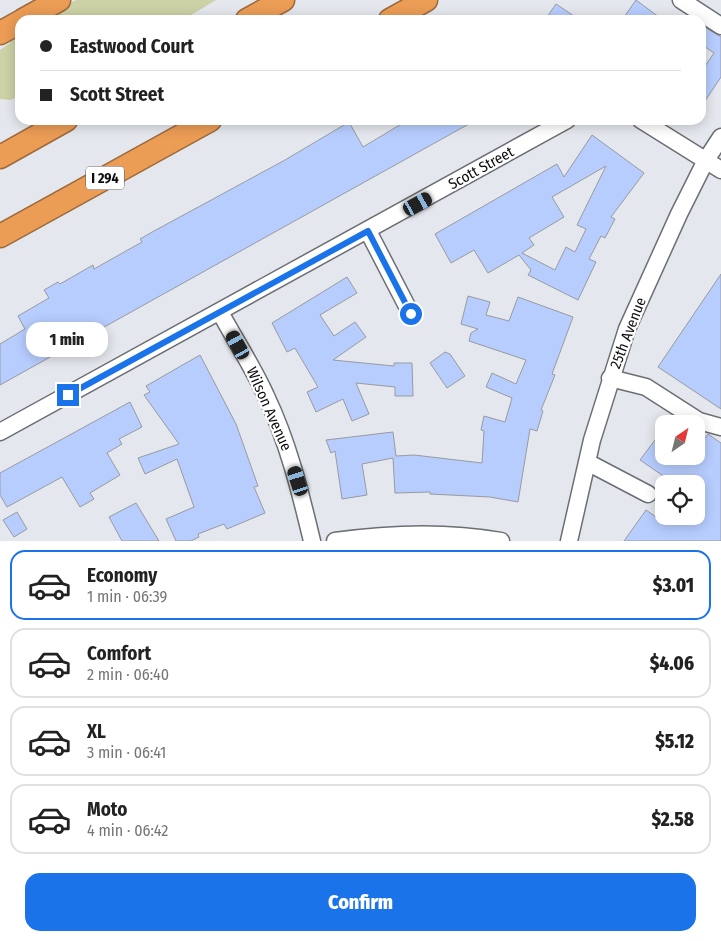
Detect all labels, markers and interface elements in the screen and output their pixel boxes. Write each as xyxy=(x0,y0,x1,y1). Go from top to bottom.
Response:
text: Eastwood Court xyxy=(70,35,194,58)
text: Scott Street xyxy=(70,83,164,106)
street label: Scott Street xyxy=(445,143,517,193)
road number: I 294 xyxy=(86,167,124,190)
car xyxy=(401,190,434,218)
street label: 25th Avenue xyxy=(606,295,650,371)
route start xyxy=(400,303,422,325)
callout: 1 min xyxy=(27,322,109,358)
car xyxy=(224,328,251,362)
text: 1 min xyxy=(50,330,84,349)
street label: Wilson Avenue xyxy=(243,364,295,454)
route end xyxy=(57,384,79,406)
north arrow xyxy=(655,415,705,465)
map controls xyxy=(655,415,705,525)
car xyxy=(286,464,309,498)
button: locate xyxy=(655,475,705,525)
icon: car xyxy=(27,563,72,608)
text: Economy xyxy=(87,564,157,587)
text: $3.01 xyxy=(653,574,694,597)
text: 1 min · 06:39 xyxy=(87,587,167,606)
icon: car xyxy=(27,641,72,686)
text: Comfort xyxy=(87,642,151,665)
text: $4.06 xyxy=(650,652,694,675)
text: 2 min · 06:40 xyxy=(87,665,169,684)
icon: car xyxy=(27,719,72,764)
text: XL xyxy=(87,720,106,743)
text: $5.12 xyxy=(655,730,694,753)
text: 3 min · 06:41 xyxy=(87,743,166,762)
icon: car xyxy=(27,797,72,842)
text: Moto xyxy=(87,798,127,821)
text: $2.58 xyxy=(651,808,694,831)
text: 4 min · 06:42 xyxy=(87,821,168,840)
button: Confirm xyxy=(25,873,696,931)

